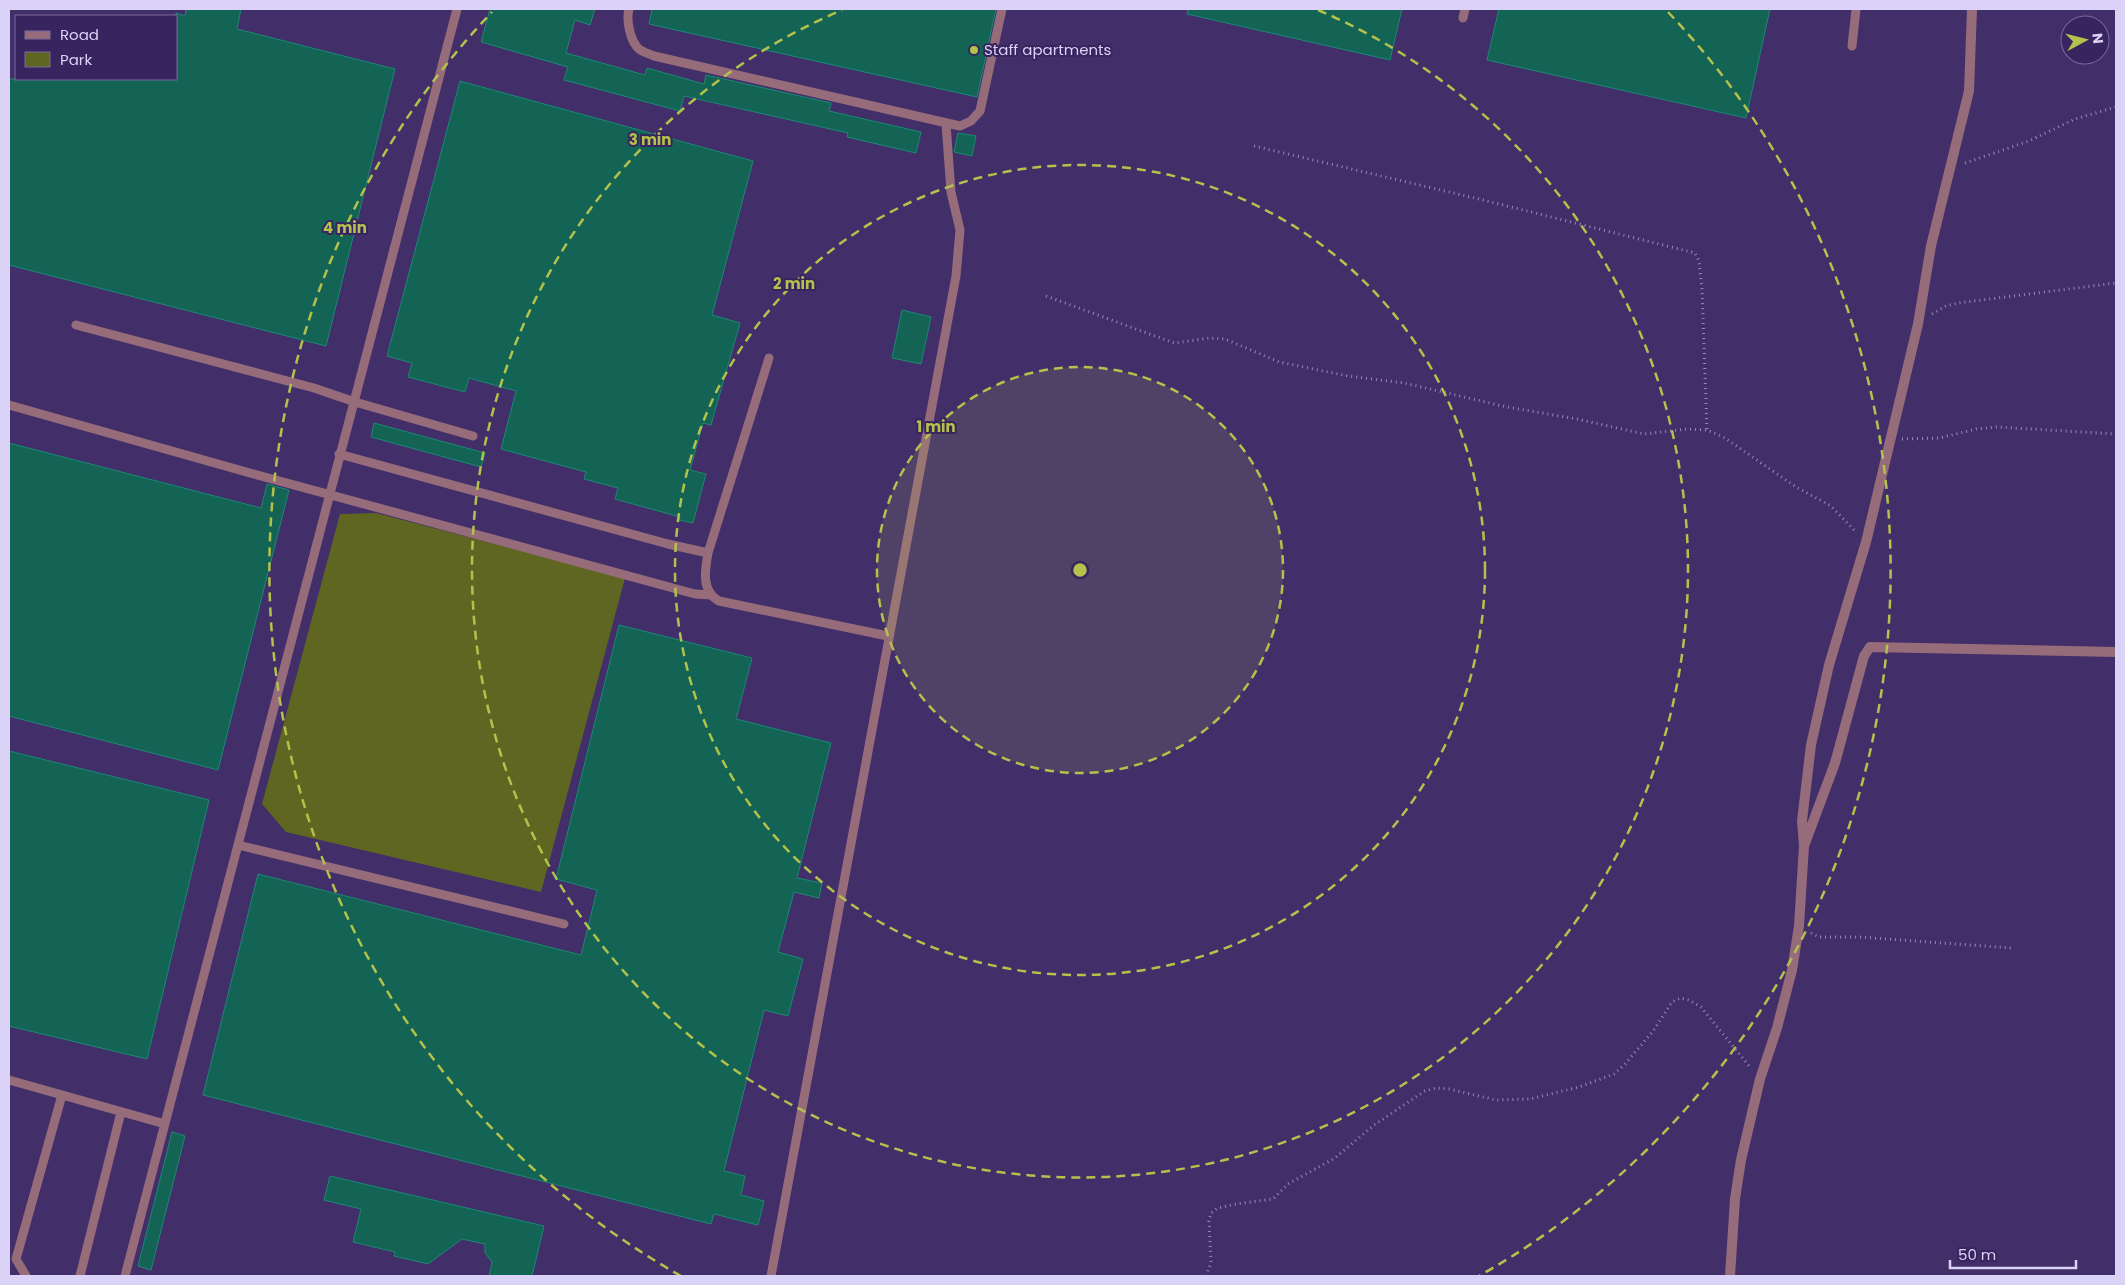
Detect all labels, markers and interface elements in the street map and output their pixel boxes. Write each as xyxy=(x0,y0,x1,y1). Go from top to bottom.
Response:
legend xyxy=(15,15,178,80)
north arrow xyxy=(2060,15,2110,65)
text: Road xyxy=(60,24,99,45)
text: N xyxy=(2087,32,2108,45)
place label: Staff apartments xyxy=(984,39,1112,60)
marker: Staff apartments xyxy=(968,44,980,56)
text: Park xyxy=(60,49,92,70)
text: 3 min xyxy=(629,129,671,150)
text: 4 min xyxy=(323,217,367,238)
text: 2 min xyxy=(773,273,815,294)
text: 1 min xyxy=(916,416,956,437)
centre of rings xyxy=(1071,561,1089,579)
scale bar xyxy=(1950,1238,2076,1270)
text: 50 m xyxy=(1958,1244,1996,1265)

